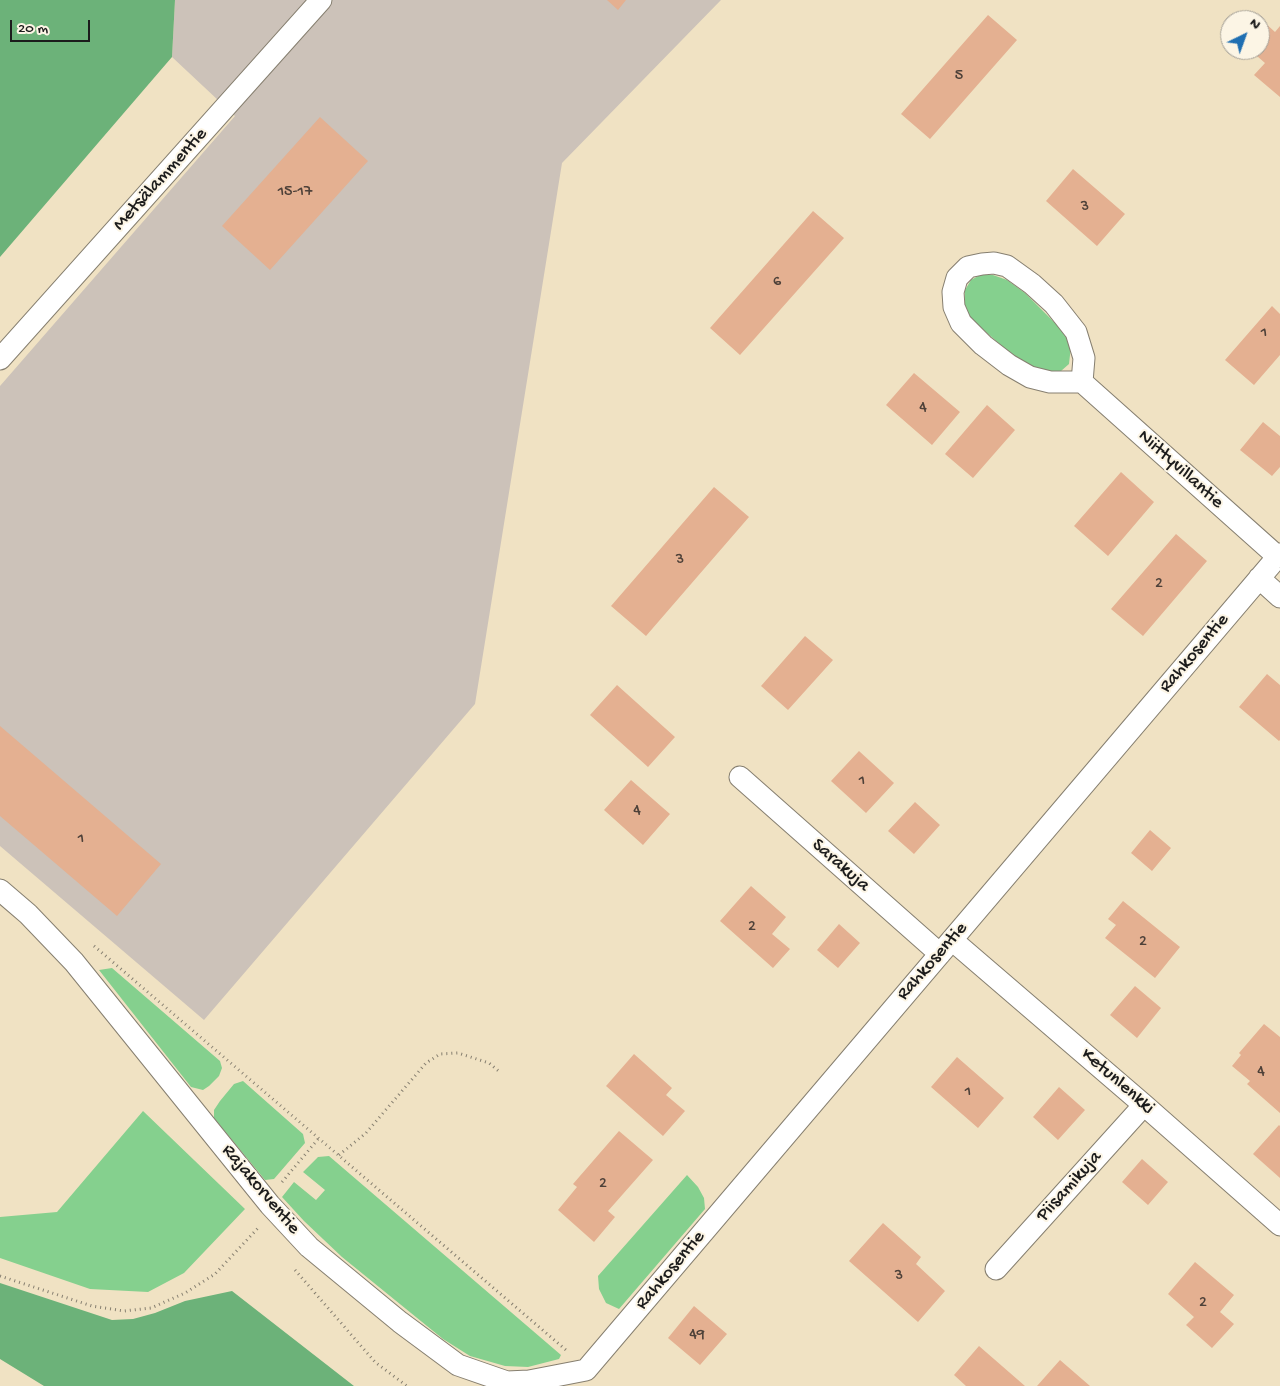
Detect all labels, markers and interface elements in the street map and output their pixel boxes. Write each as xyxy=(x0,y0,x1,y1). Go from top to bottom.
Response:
scale bar xyxy=(12,10,92,42)
north arrow xyxy=(1220,10,1270,60)
text: N xyxy=(1246,15,1264,34)
text: 20 m xyxy=(18,20,48,38)
house number: 5 xyxy=(955,67,963,87)
street label: Metsälammentie xyxy=(109,124,213,236)
house number: 15-17 xyxy=(278,183,312,203)
house number: 3 xyxy=(1081,198,1089,218)
house number: 6 xyxy=(773,273,781,293)
house number: 1 xyxy=(1261,324,1267,344)
house number: 4 xyxy=(919,399,927,419)
street label: Niittyvillantie xyxy=(1132,426,1228,514)
house number: 3 xyxy=(676,551,684,571)
house number: 2 xyxy=(1155,575,1163,595)
street label: Rahkosentie xyxy=(1155,610,1235,698)
house number: 1 xyxy=(859,772,865,792)
house number: 4 xyxy=(633,802,641,822)
house number: 1 xyxy=(78,830,84,850)
street label: Sarakuja xyxy=(806,834,874,898)
house number: 2 xyxy=(748,918,756,938)
street label: Rahkosentie xyxy=(893,918,973,1006)
house number: 2 xyxy=(1139,933,1147,953)
street label: Ketunlenkki xyxy=(1076,1044,1158,1120)
house number: 4 xyxy=(1257,1063,1265,1083)
house number: 1 xyxy=(965,1083,971,1103)
street label: Rajakorventie xyxy=(216,1140,304,1240)
street label: Piisamikuja xyxy=(1032,1147,1108,1227)
house number: 2 xyxy=(599,1175,607,1195)
street label: Rahkosentie xyxy=(631,1227,711,1315)
house number: 3 xyxy=(895,1267,903,1287)
house number: 2 xyxy=(1199,1294,1207,1314)
house number: 49 xyxy=(689,1326,705,1346)

